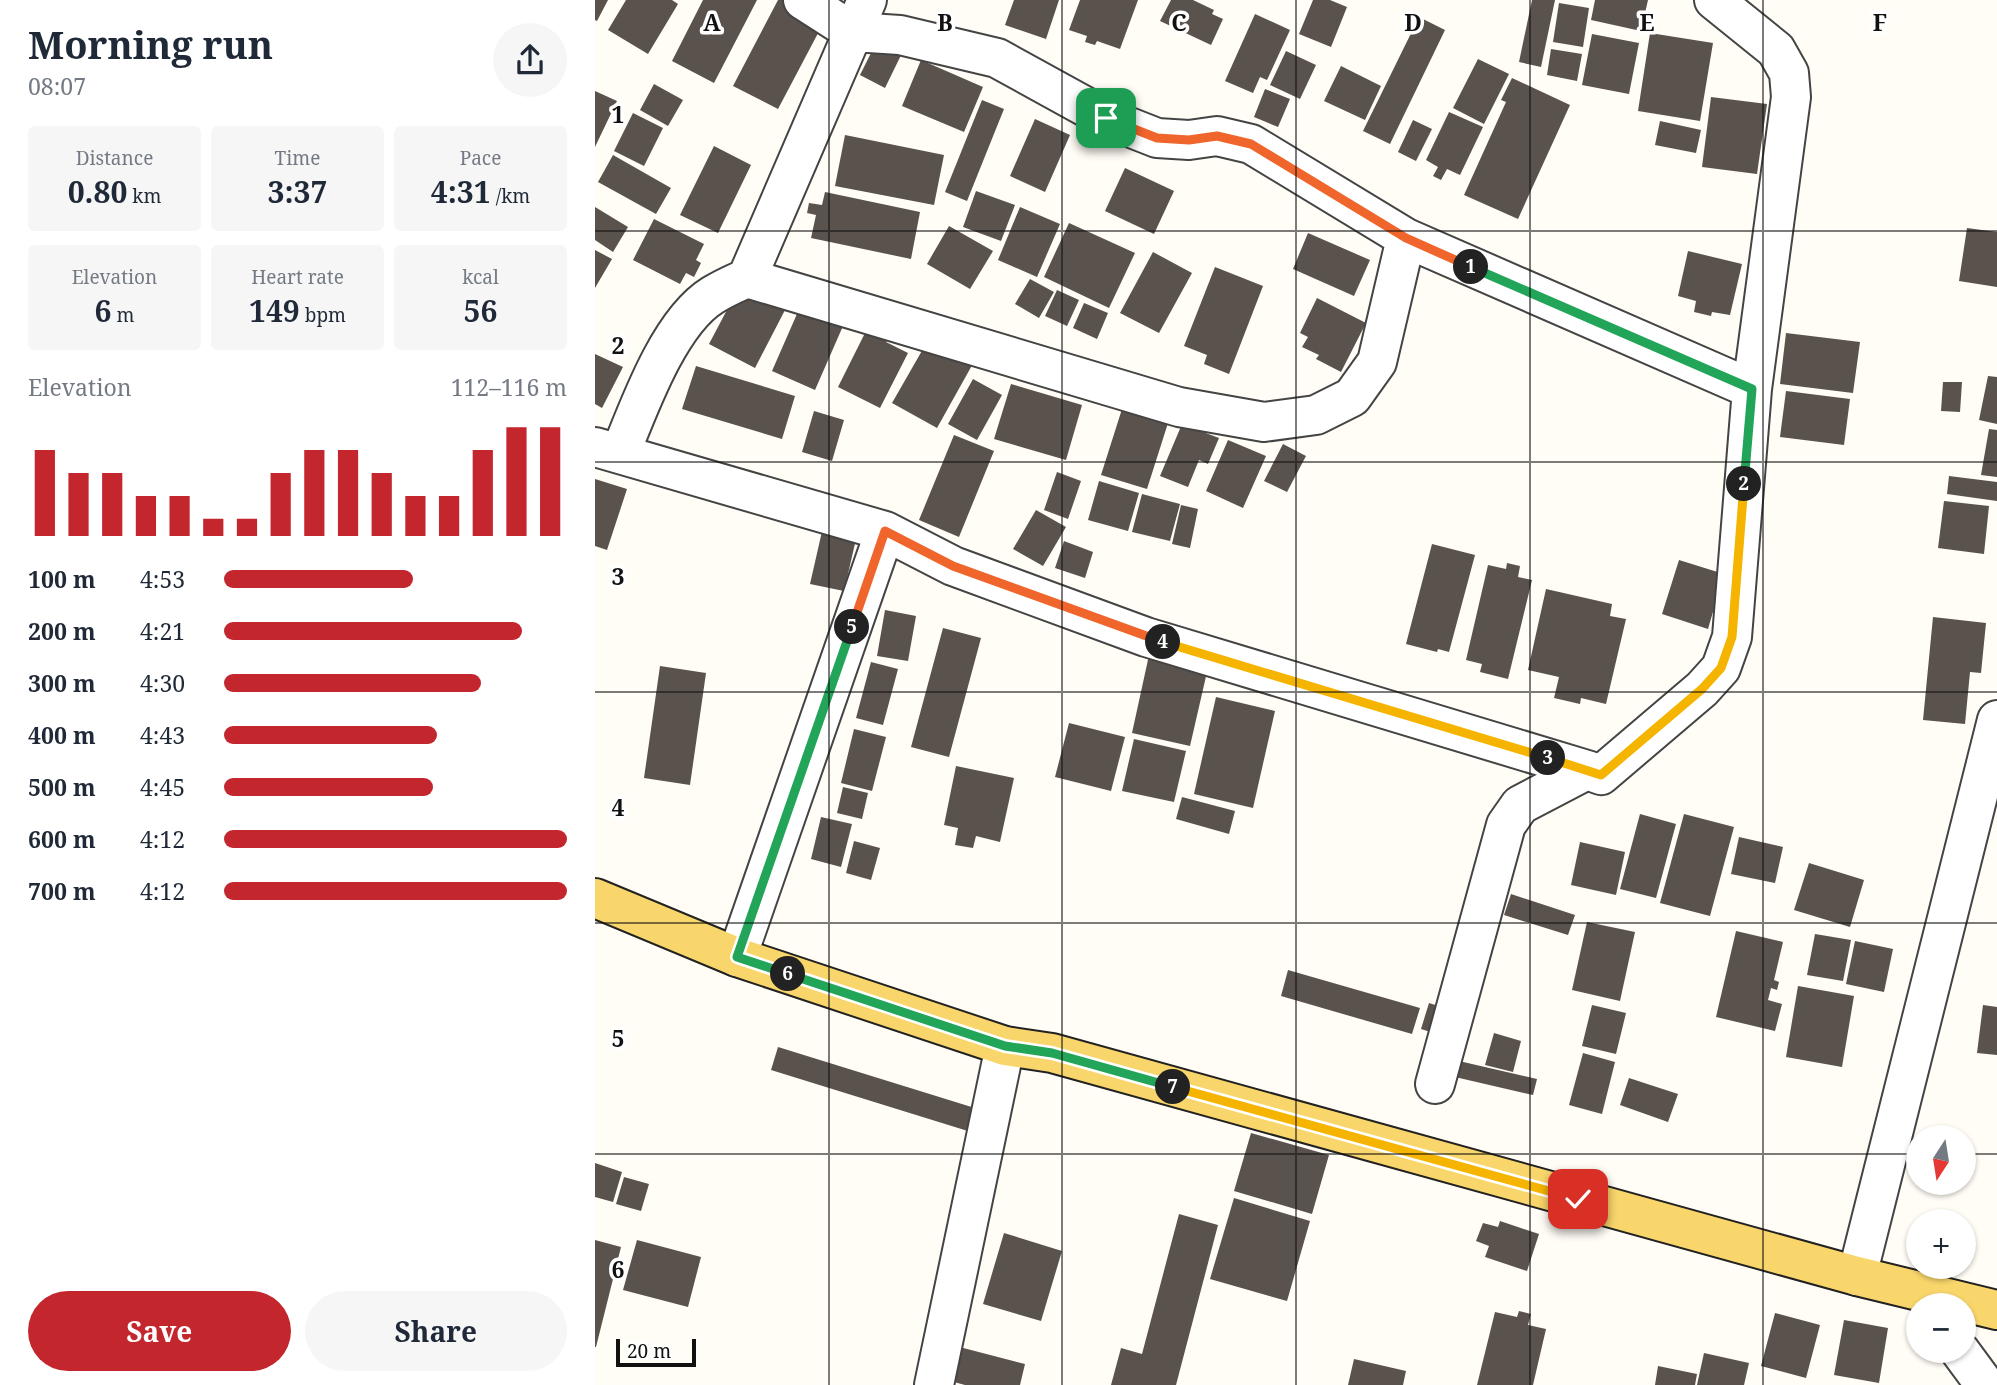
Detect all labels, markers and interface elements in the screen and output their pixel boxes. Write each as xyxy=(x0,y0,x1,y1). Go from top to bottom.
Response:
text: A xyxy=(703,6,721,38)
text: B xyxy=(937,6,953,38)
text: C xyxy=(1171,6,1187,38)
text: D xyxy=(1404,6,1422,38)
text: E xyxy=(1639,6,1655,38)
text: F xyxy=(1873,6,1887,38)
text: Morning run xyxy=(28,18,273,70)
button: share xyxy=(493,23,567,97)
text: 08:07 xyxy=(28,70,86,102)
pin xyxy=(1076,88,1136,148)
text: 1 xyxy=(612,98,625,130)
icon: arrive xyxy=(1087,99,1125,137)
text: Distance xyxy=(76,145,153,171)
text: Time xyxy=(275,145,320,171)
text: Pace xyxy=(460,145,501,171)
text: 0.80 xyxy=(68,171,127,212)
text: 3:37 xyxy=(268,171,327,212)
text: 4:31 xyxy=(431,171,491,212)
text: km xyxy=(127,183,161,209)
text: /km xyxy=(491,183,530,209)
pin: 1 xyxy=(1453,250,1489,284)
text: 1 xyxy=(1465,253,1476,279)
text: Elevation xyxy=(72,264,157,290)
text: Heart rate xyxy=(251,264,344,290)
text: kcal xyxy=(462,264,499,290)
text: 6 xyxy=(95,290,112,331)
text: 149 xyxy=(249,290,300,331)
text: 56 xyxy=(464,290,497,331)
text: m xyxy=(112,302,134,328)
text: bpm xyxy=(300,302,346,328)
text: 2 xyxy=(612,329,625,361)
text: Elevation xyxy=(28,371,132,403)
text: 112–116 m xyxy=(451,371,567,403)
pin: 2 xyxy=(1727,466,1761,502)
text: 2 xyxy=(1738,470,1749,496)
text: 3 xyxy=(612,560,625,592)
text: 100 m xyxy=(28,563,96,595)
text: 4:53 xyxy=(140,563,185,595)
pin: 5 xyxy=(835,610,869,644)
text: 5 xyxy=(846,613,857,639)
text: 200 m xyxy=(28,615,96,647)
text: 4:21 xyxy=(140,615,185,647)
pin: 4 xyxy=(1145,624,1181,660)
text: 4 xyxy=(1157,628,1168,654)
text: 300 m xyxy=(28,667,96,699)
text: 4:30 xyxy=(140,667,185,699)
text: 400 m xyxy=(28,719,96,751)
text: 4:43 xyxy=(140,719,185,751)
pin: 3 xyxy=(1531,740,1565,776)
text: 3 xyxy=(1542,744,1553,770)
text: 500 m xyxy=(28,771,96,803)
text: 4:45 xyxy=(140,771,185,803)
text: 4 xyxy=(612,791,625,823)
text: 600 m xyxy=(28,823,96,855)
text: 4:12 xyxy=(140,823,185,855)
text: 700 m xyxy=(28,875,96,907)
text: 4:12 xyxy=(140,875,185,907)
pin: 6 xyxy=(771,956,805,992)
text: 6 xyxy=(782,960,793,986)
text: 5 xyxy=(612,1022,625,1054)
pin: 7 xyxy=(1155,1070,1191,1104)
text: 7 xyxy=(1167,1073,1178,1099)
north arrow xyxy=(1906,1125,1976,1195)
map controls xyxy=(1906,1125,1976,1363)
pin xyxy=(1548,1169,1608,1229)
icon: check xyxy=(1559,1180,1597,1218)
button: + xyxy=(1906,1209,1976,1279)
text: 6 xyxy=(612,1253,625,1285)
button: Save xyxy=(28,1291,291,1371)
button: Share xyxy=(305,1291,567,1371)
button: − xyxy=(1906,1293,1976,1363)
scale bar xyxy=(616,1336,697,1368)
text: 20 m xyxy=(627,1338,671,1364)

